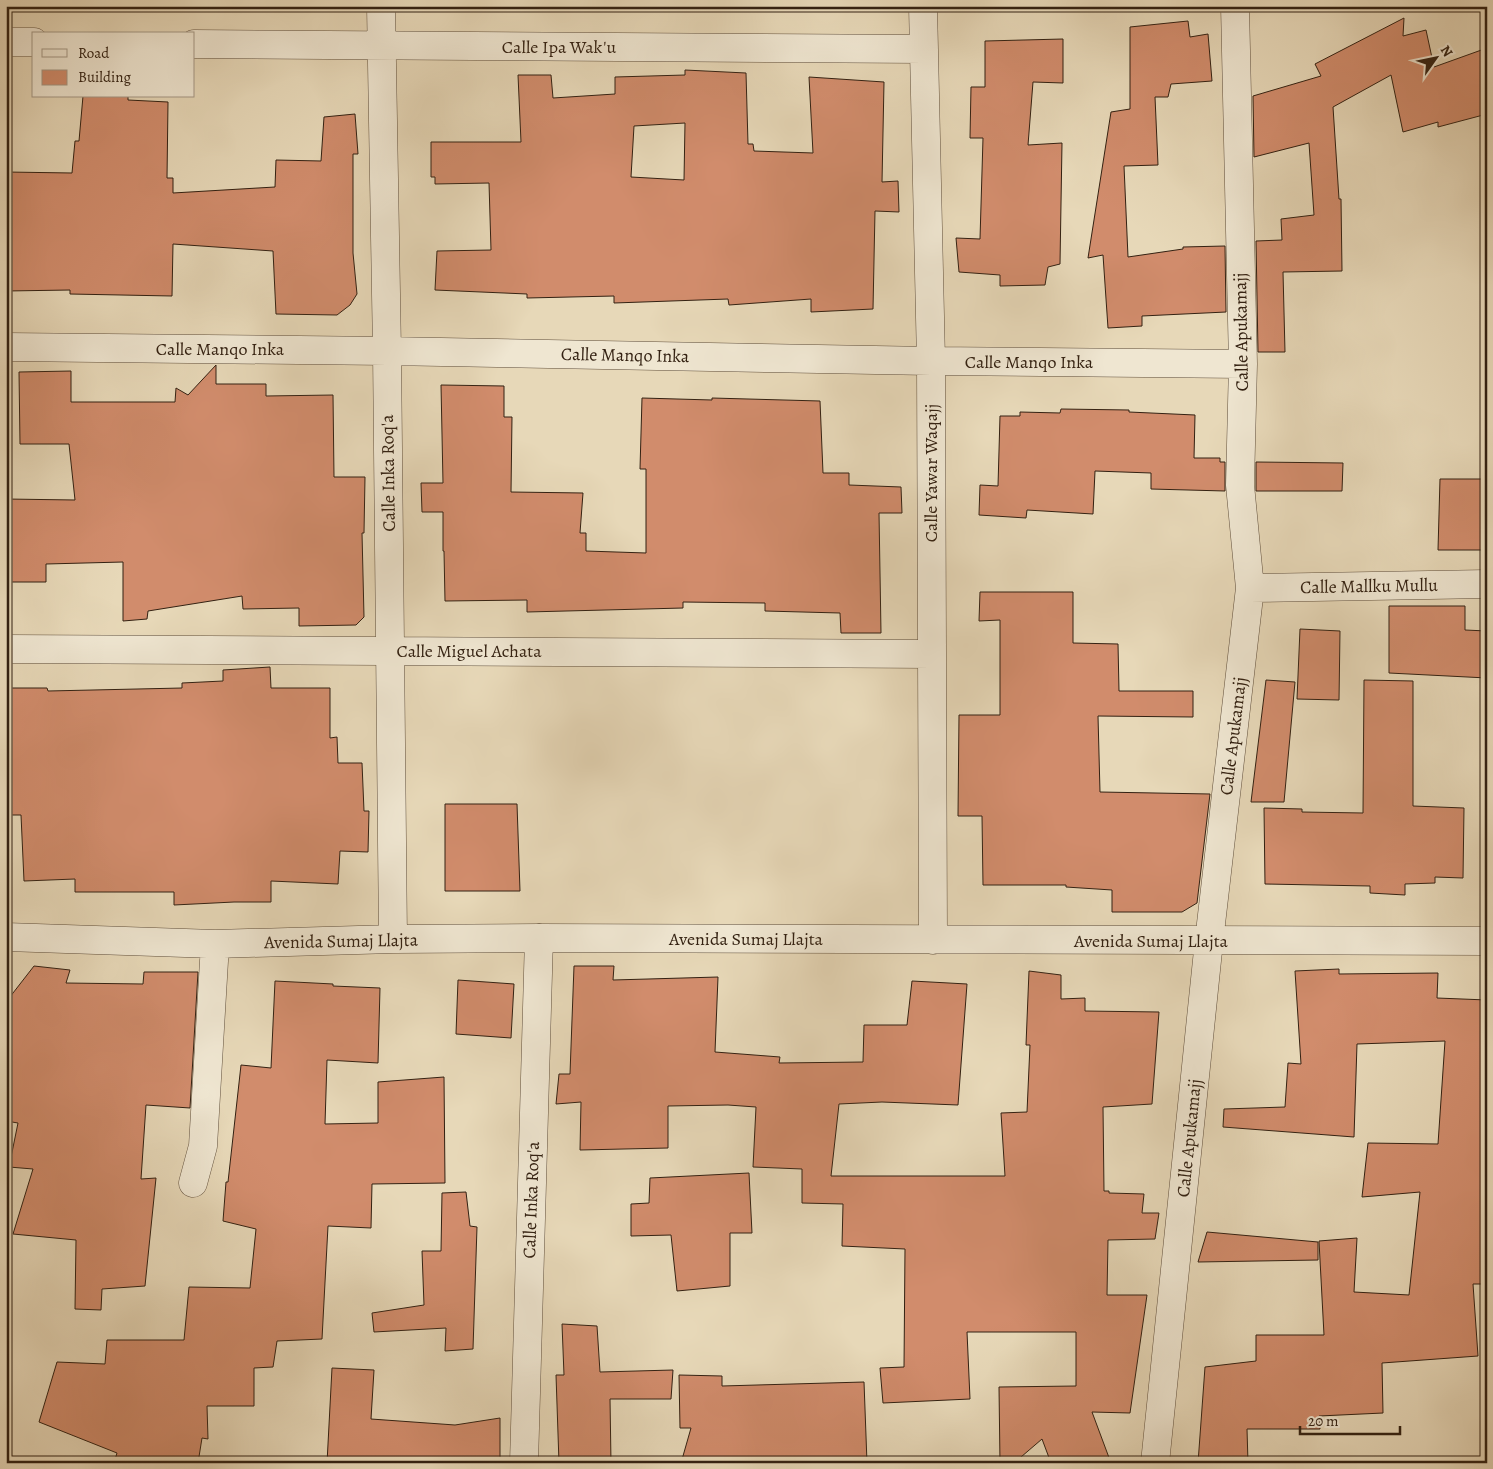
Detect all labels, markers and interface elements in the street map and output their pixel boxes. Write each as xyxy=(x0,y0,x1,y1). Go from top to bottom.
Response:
legend xyxy=(32,32,195,98)
north arrow xyxy=(1410,32,1460,82)
street label: Calle Ipa Wak'u xyxy=(502,35,616,59)
text: N xyxy=(1436,42,1457,61)
text: Road xyxy=(78,43,110,63)
text: Building xyxy=(78,67,131,87)
street label: Calle Apukamajj xyxy=(1228,272,1254,392)
street label: Calle Manqo Inka xyxy=(156,337,285,361)
street label: Calle Manqo Inka xyxy=(561,342,690,368)
street label: Calle Manqo Inka xyxy=(965,350,1094,374)
street label: Calle Yawar Waqajj xyxy=(919,404,943,542)
street label: Calle Inka Roq'a xyxy=(375,414,401,532)
street label: Calle Mallku Mullu xyxy=(1300,573,1438,599)
street label: Calle Miguel Achata xyxy=(396,639,542,663)
street label: Calle Apukamajj xyxy=(1214,676,1252,796)
street label: Avenida Sumaj Llajta xyxy=(668,927,824,951)
street label: Avenida Sumaj Llajta xyxy=(263,928,419,954)
street label: Avenida Sumaj Llajta xyxy=(1073,929,1229,953)
street label: Calle Apukamajj xyxy=(1171,1078,1207,1198)
street label: Calle Inka Roq'a xyxy=(517,1140,545,1259)
scale bar xyxy=(1300,1404,1400,1436)
text: 20 m xyxy=(1308,1411,1339,1431)

